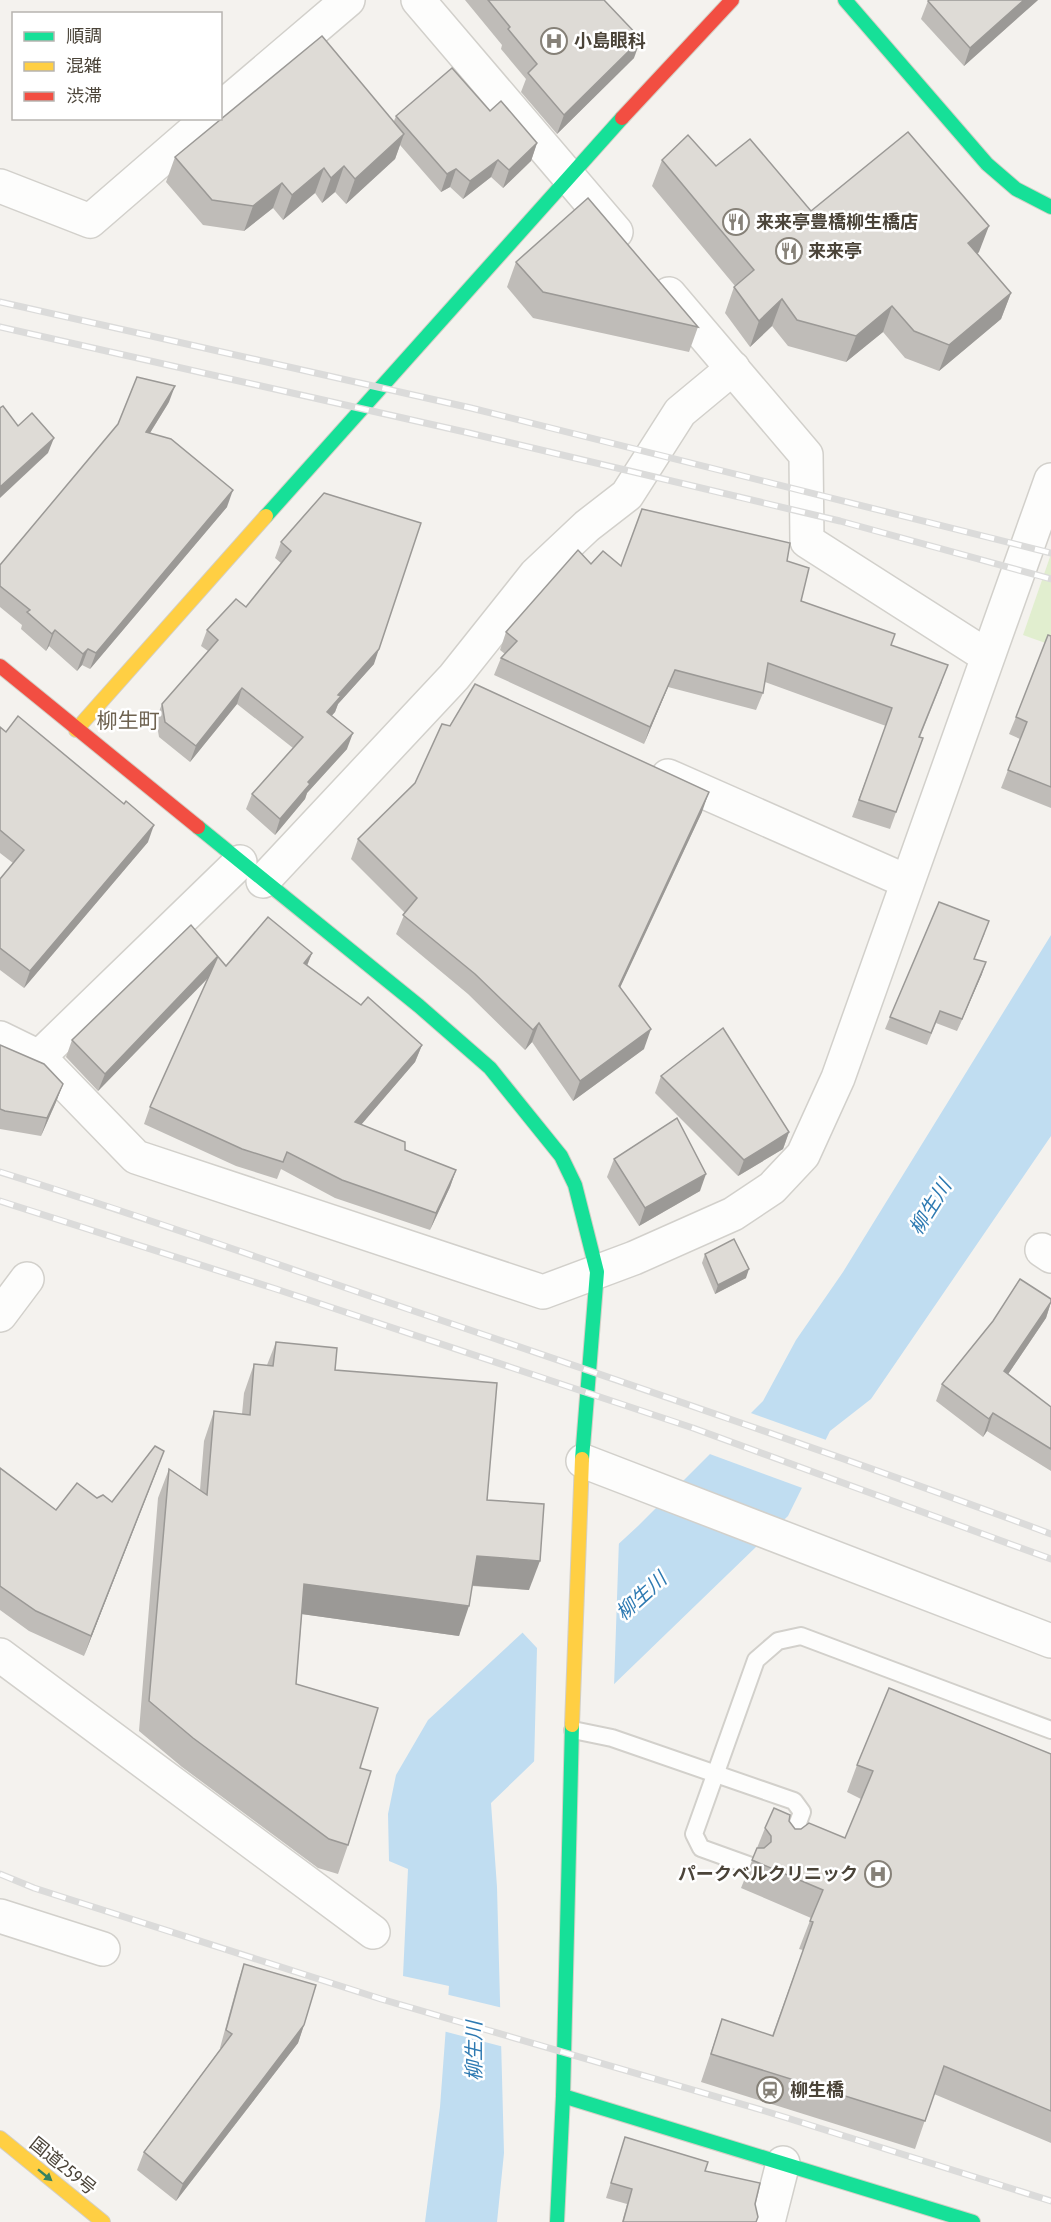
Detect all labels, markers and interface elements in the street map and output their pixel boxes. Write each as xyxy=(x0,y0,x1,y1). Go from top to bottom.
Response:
legend xyxy=(12,12,222,120)
text: 順調 xyxy=(66,25,102,46)
hospital icon: 小島眼科 xyxy=(539,26,569,56)
place label: 小島眼科 xyxy=(574,30,646,51)
text: 混雑 xyxy=(66,55,102,76)
text: 渋滞 xyxy=(66,85,102,106)
restaurant icon: 来来亭豊橋柳生橋店 xyxy=(721,207,751,237)
place label: 来来亭豊橋柳生橋店 xyxy=(756,211,918,232)
restaurant icon: 来来亭 xyxy=(774,236,804,266)
place label: 来来亭 xyxy=(808,240,862,261)
district label: 柳生町 xyxy=(97,708,160,732)
water label: 柳生川 xyxy=(904,1174,956,1238)
water label: 柳生川 xyxy=(611,1566,672,1624)
hospital icon: パークベルクリニック xyxy=(863,1859,893,1889)
place label: パークベルクリニック xyxy=(678,1863,858,1884)
water label: 柳生川 xyxy=(462,2019,485,2081)
station icon: 柳生橋 xyxy=(755,2075,785,2105)
place label: 柳生橋 xyxy=(790,2079,844,2100)
street label: 国道259号 xyxy=(26,2132,101,2199)
one-way arrow xyxy=(38,2168,53,2181)

